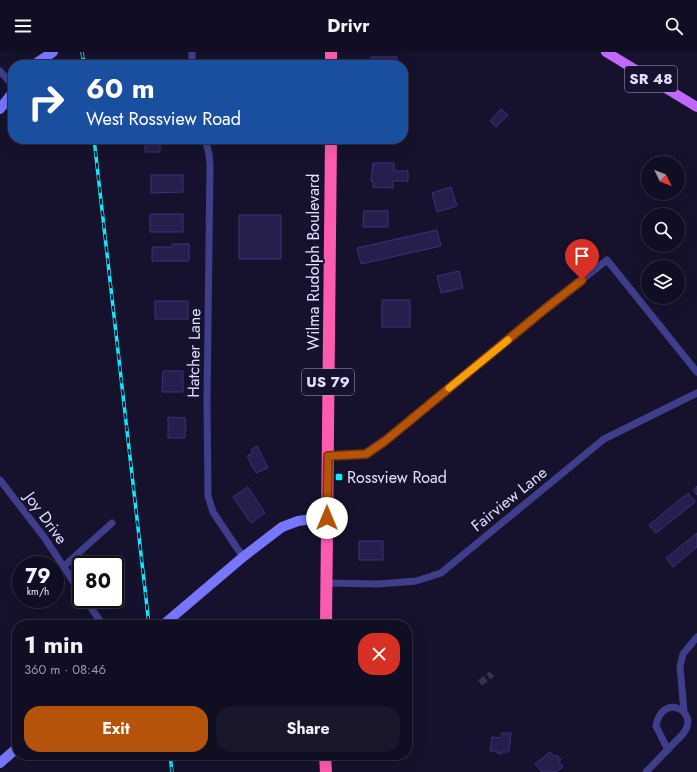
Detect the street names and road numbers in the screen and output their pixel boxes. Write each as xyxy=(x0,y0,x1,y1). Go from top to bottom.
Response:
road number: SR 48 xyxy=(625,66,677,92)
street label: Wilma Rudolph Boulevard xyxy=(302,174,325,350)
street label: Hatcher Lane xyxy=(182,308,206,398)
road number: US 79 xyxy=(302,369,354,395)
street label: Fairview Lane xyxy=(466,461,552,537)
street label: Joy Drive xyxy=(18,485,73,549)

